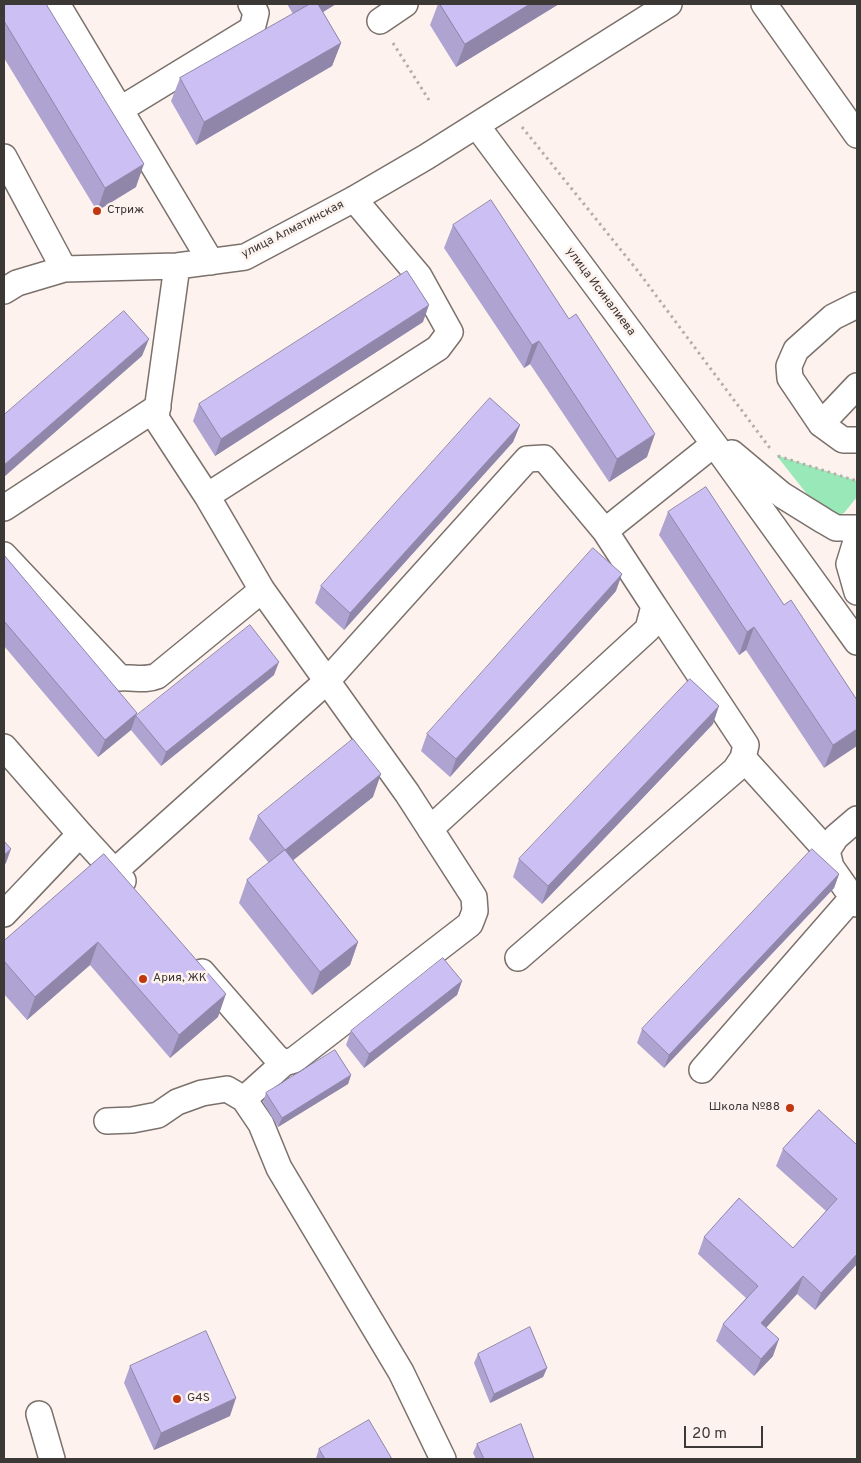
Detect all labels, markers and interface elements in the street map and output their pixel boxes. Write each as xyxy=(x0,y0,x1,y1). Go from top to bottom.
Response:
street label: улица Алматинская xyxy=(239,198,347,262)
place label: Стриж xyxy=(107,204,144,218)
marker: Стриж xyxy=(91,205,103,217)
street label: улица Исиналиева xyxy=(562,245,638,339)
place label: Ария, ЖК xyxy=(153,972,207,986)
marker: Ария, ЖК xyxy=(137,973,149,985)
place label: Школа №88 xyxy=(709,1101,780,1115)
marker: Школа №88 xyxy=(784,1102,796,1114)
place label: G4S xyxy=(187,1392,210,1406)
marker: G4S xyxy=(171,1393,183,1405)
scale bar xyxy=(686,1416,765,1448)
text: 20 m xyxy=(692,1425,727,1444)

